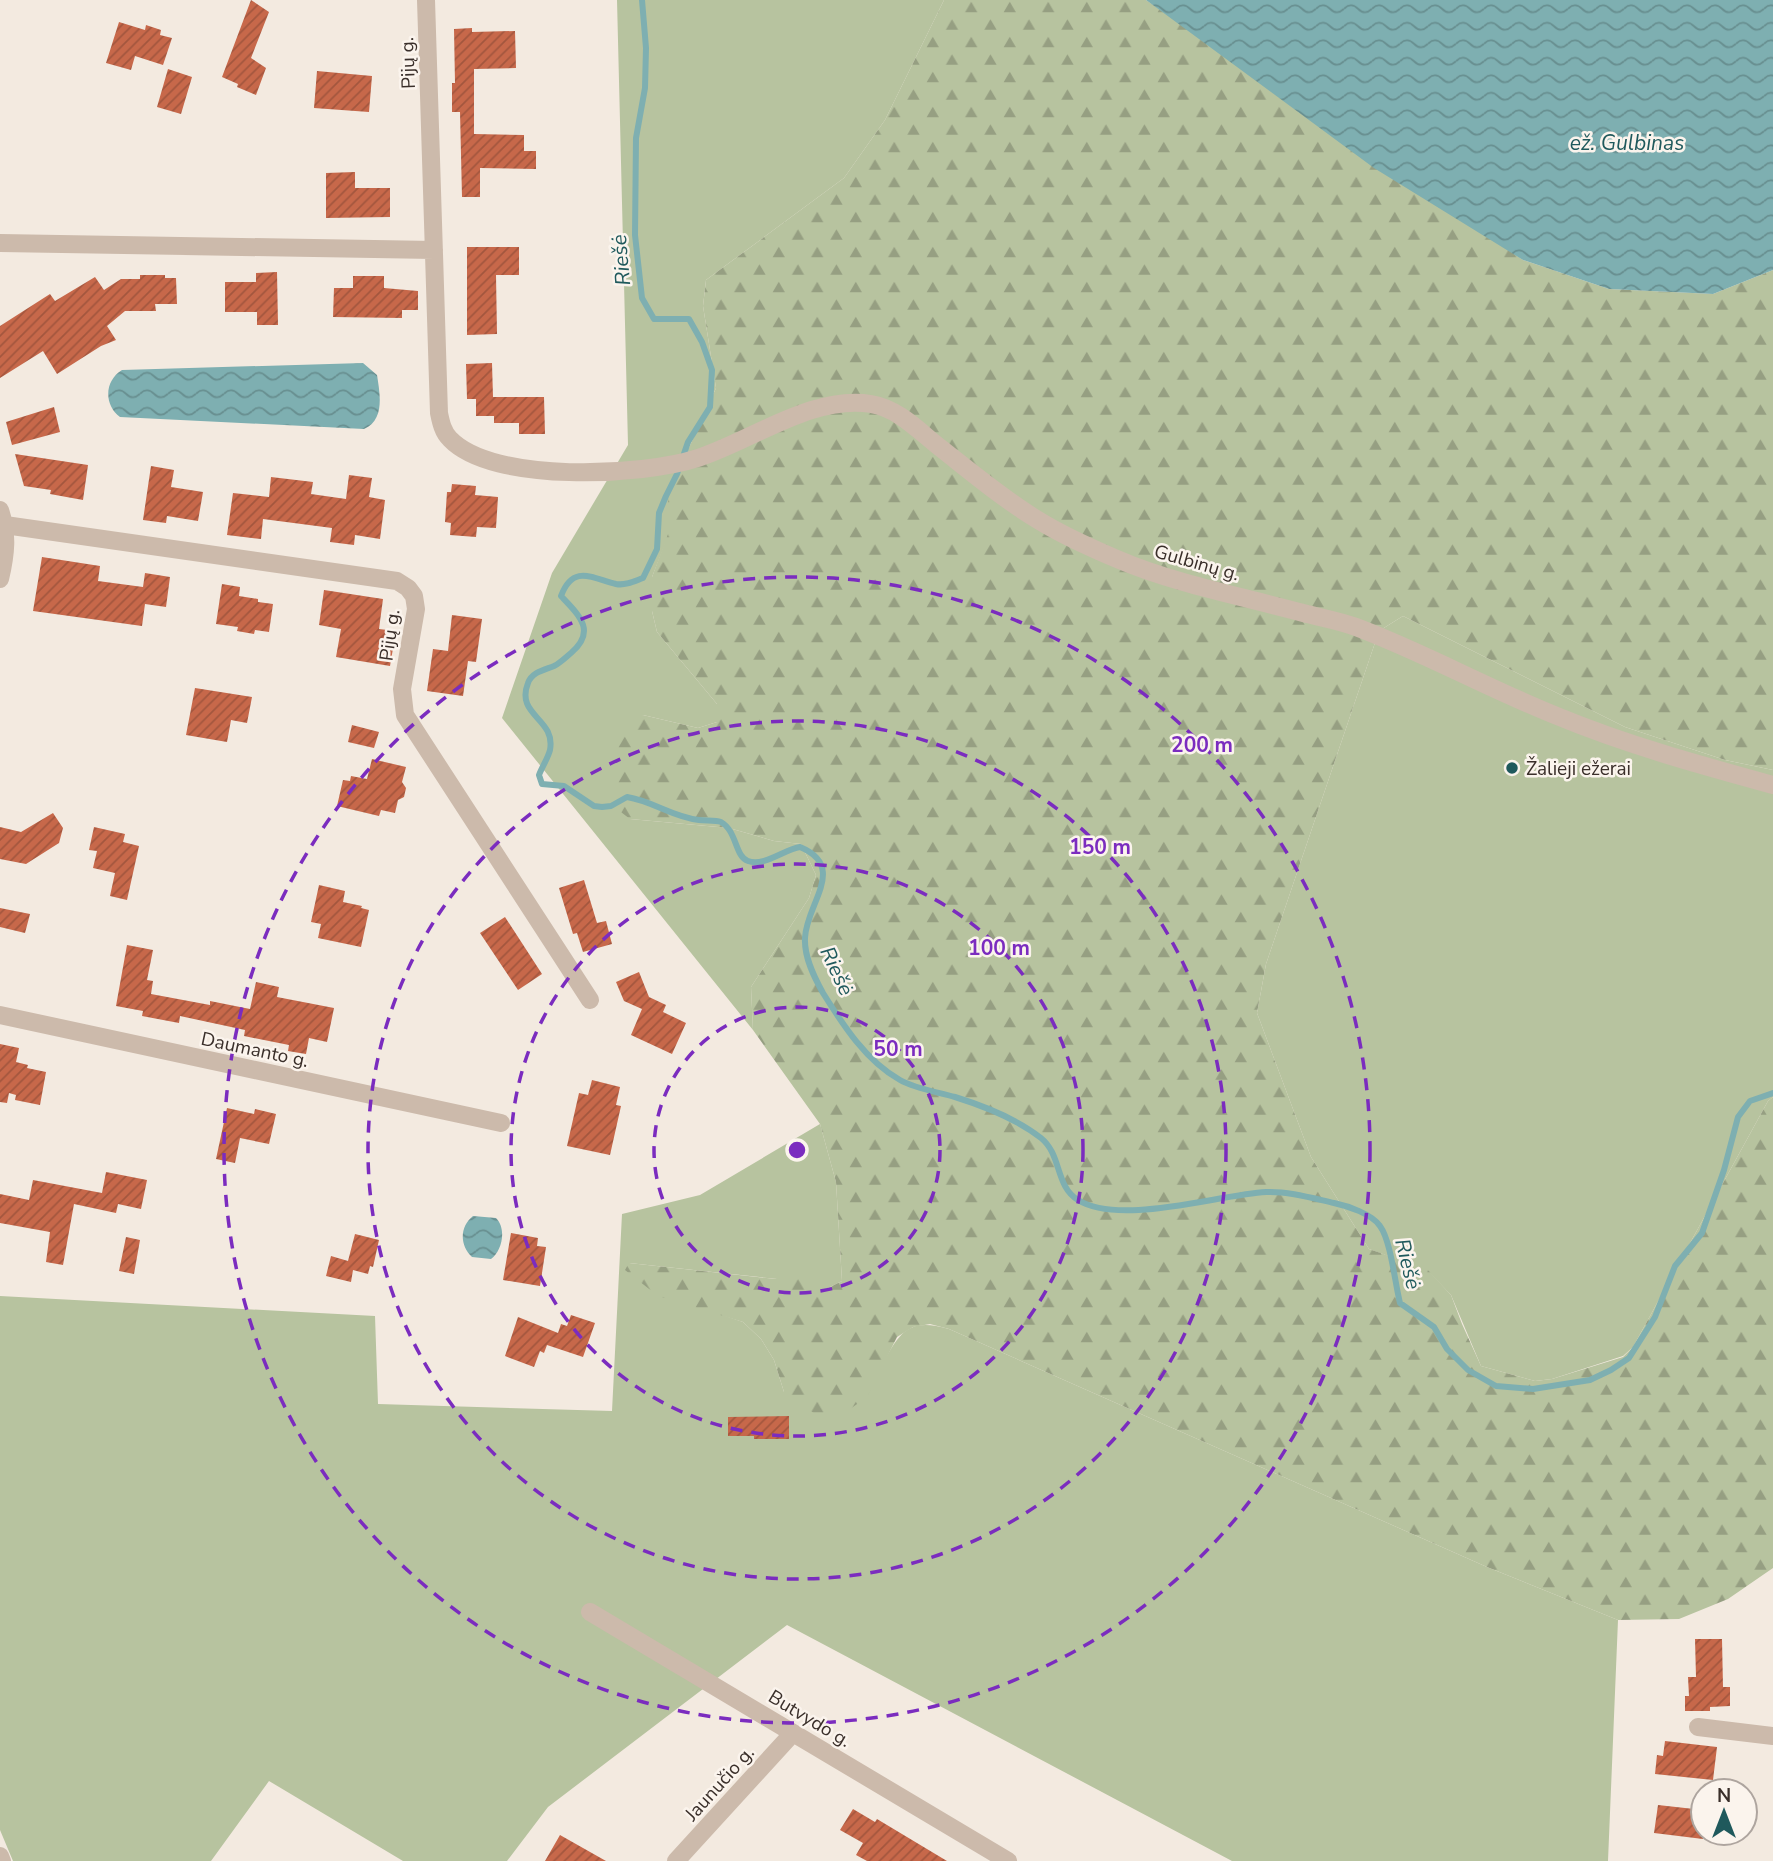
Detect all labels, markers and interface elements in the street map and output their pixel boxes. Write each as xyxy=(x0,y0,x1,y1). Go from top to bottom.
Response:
street label: Pijų g. xyxy=(394,37,422,89)
water label: ež. Gulbinas xyxy=(1570,129,1684,157)
water label: Riešė xyxy=(605,233,637,287)
street label: Gulbinų g. xyxy=(1151,538,1242,587)
street label: Pijų g. xyxy=(374,608,406,663)
text: 200 m xyxy=(1171,731,1233,759)
place label: Žalieji ežerai xyxy=(1526,756,1631,782)
marker: Žalieji ežerai xyxy=(1504,760,1520,776)
text: 150 m xyxy=(1069,833,1131,861)
text: 100 m xyxy=(968,934,1030,962)
water label: Riešė xyxy=(813,942,861,1000)
street label: Daumanto g. xyxy=(199,1026,311,1074)
text: 50 m xyxy=(873,1035,923,1063)
centre of rings xyxy=(785,1138,809,1162)
water label: Riešė xyxy=(1388,1236,1428,1292)
street label: Butvydo g. xyxy=(763,1684,856,1754)
street label: Jaunučio g. xyxy=(678,1741,760,1827)
north arrow xyxy=(1689,1777,1759,1847)
text: N xyxy=(1717,1783,1731,1809)

